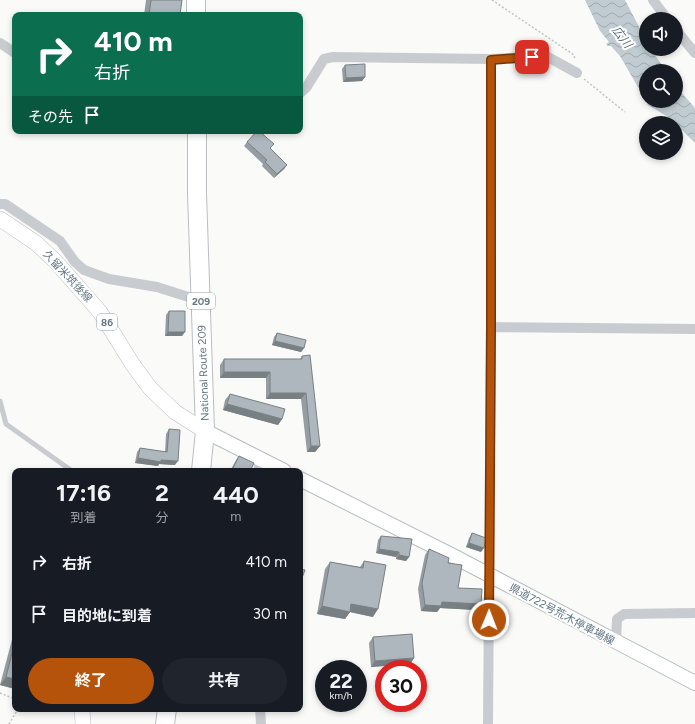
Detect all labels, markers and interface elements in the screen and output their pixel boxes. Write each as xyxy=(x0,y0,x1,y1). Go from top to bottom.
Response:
map controls xyxy=(639,12,683,160)
button: sound xyxy=(639,12,683,56)
water label: 広川 xyxy=(609,23,636,52)
text: 410 m xyxy=(94,24,173,58)
icon: right xyxy=(28,28,80,80)
pin xyxy=(515,40,549,74)
icon: arrive xyxy=(521,46,543,68)
text: 右折 xyxy=(94,62,130,84)
button: search xyxy=(639,64,683,108)
icon: arrive xyxy=(81,104,103,126)
text: その先 xyxy=(28,108,73,126)
button: layers xyxy=(639,116,683,160)
street label: 久留米筑後線 xyxy=(40,248,95,305)
road number: 209 xyxy=(187,293,215,309)
road number: 86 xyxy=(97,314,117,330)
street label: National Route 209 xyxy=(195,325,212,421)
text: 17:16 xyxy=(56,478,111,507)
text: 2 xyxy=(155,478,169,507)
text: 440 xyxy=(213,480,259,509)
text: m xyxy=(230,509,241,524)
text: 到着 xyxy=(70,510,96,525)
text: 分 xyxy=(155,510,168,525)
icon: right xyxy=(28,551,50,573)
text: 410 m xyxy=(245,553,287,571)
text: 右折 xyxy=(62,555,92,573)
street label: 県道722号荒木停車場線 xyxy=(507,581,617,648)
position arrow xyxy=(468,599,510,641)
icon: arrive xyxy=(28,603,50,625)
text: 30 m xyxy=(253,605,287,623)
text: 目的地に到着 xyxy=(62,607,152,625)
button: 終了 xyxy=(28,658,154,704)
button: 共有 xyxy=(162,658,287,704)
speed limit sign: 30 xyxy=(375,660,427,712)
text: 22 xyxy=(329,669,353,693)
text: km/h xyxy=(330,689,352,702)

